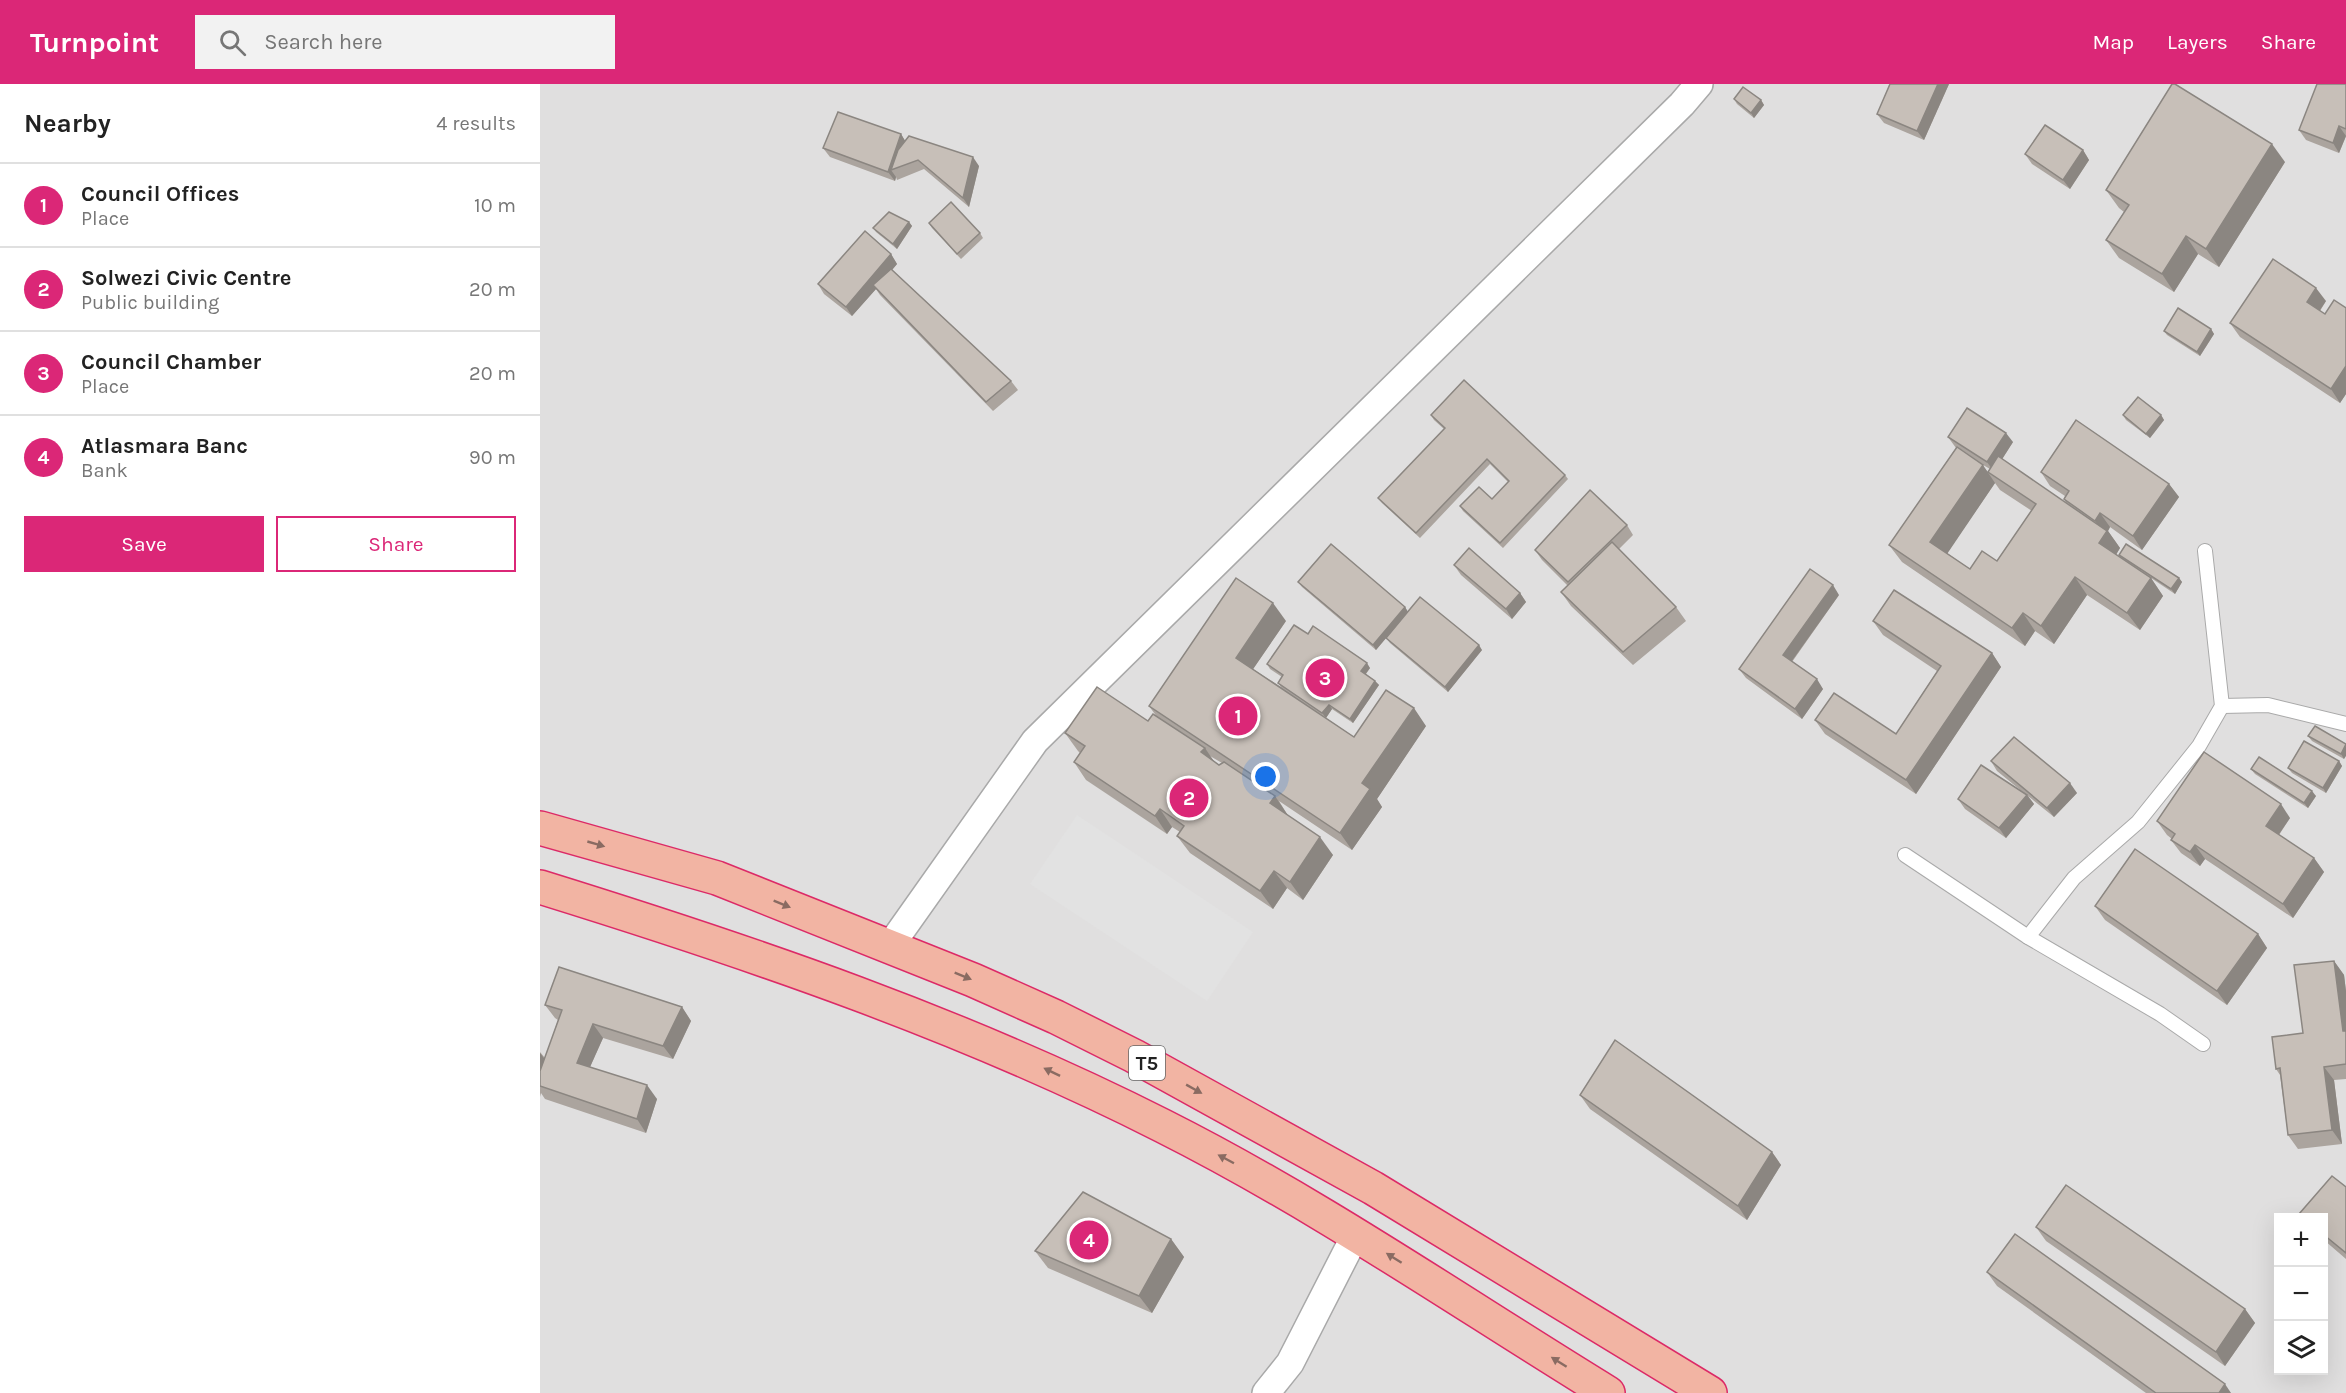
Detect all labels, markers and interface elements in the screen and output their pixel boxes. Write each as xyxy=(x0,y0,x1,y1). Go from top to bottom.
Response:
search box xyxy=(195,15,615,69)
text: Turnpoint xyxy=(30,26,159,59)
icon: search xyxy=(216,26,249,59)
text: Search here xyxy=(264,29,383,55)
text: Map xyxy=(2092,30,2134,54)
text: Layers xyxy=(2167,30,2228,54)
text: Share xyxy=(2261,30,2316,54)
text: Nearby xyxy=(24,108,111,139)
text: 4 results xyxy=(436,112,516,135)
text: Council Offices xyxy=(81,181,239,207)
text: 1 xyxy=(40,194,47,217)
text: 10 m xyxy=(474,194,516,217)
text: Place xyxy=(81,207,129,230)
text: Solwezi Civic Centre xyxy=(81,265,291,291)
text: 2 xyxy=(37,278,50,301)
text: 20 m xyxy=(469,278,516,301)
text: Public building xyxy=(81,291,219,314)
text: Council Chamber xyxy=(81,349,261,375)
text: 3 xyxy=(37,362,50,385)
text: 20 m xyxy=(469,362,516,385)
text: Place xyxy=(81,375,129,398)
text: Atlasmara Banc xyxy=(81,433,248,459)
text: 4 xyxy=(38,446,49,469)
text: 90 m xyxy=(469,446,516,469)
text: Bank xyxy=(81,459,128,482)
button: Save xyxy=(24,516,264,572)
button: Share xyxy=(276,516,516,572)
pin: 3 xyxy=(1306,656,1344,700)
pin: 1 xyxy=(1218,694,1258,738)
your location xyxy=(1251,762,1280,791)
pin: 2 xyxy=(1170,776,1208,820)
one-way arrow xyxy=(587,839,605,849)
one-way arrow xyxy=(773,899,791,909)
one-way arrow xyxy=(954,971,972,981)
road number: T5 xyxy=(1129,1046,1165,1080)
one-way arrow xyxy=(1043,1067,1060,1076)
one-way arrow xyxy=(1186,1084,1203,1094)
one-way arrow xyxy=(1217,1154,1234,1164)
map controls xyxy=(2274,1213,2328,1375)
button: + xyxy=(2274,1213,2328,1267)
pin: 4 xyxy=(1070,1218,1108,1262)
one-way arrow xyxy=(1386,1253,1402,1264)
button: − xyxy=(2274,1267,2328,1321)
button: layers xyxy=(2274,1321,2328,1375)
one-way arrow xyxy=(1551,1357,1567,1368)

